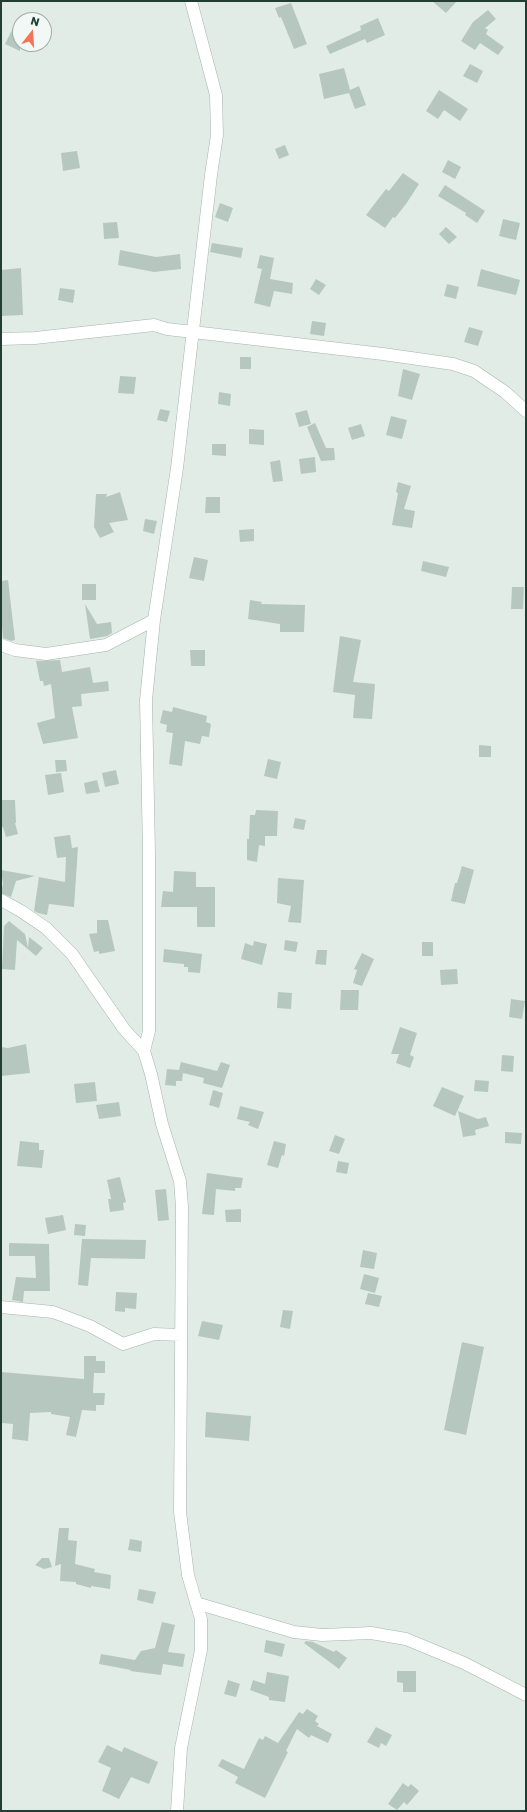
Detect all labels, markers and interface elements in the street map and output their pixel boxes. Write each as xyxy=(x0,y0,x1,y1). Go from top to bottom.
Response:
north arrow xyxy=(12,12,52,52)
text: N xyxy=(29,13,42,30)

